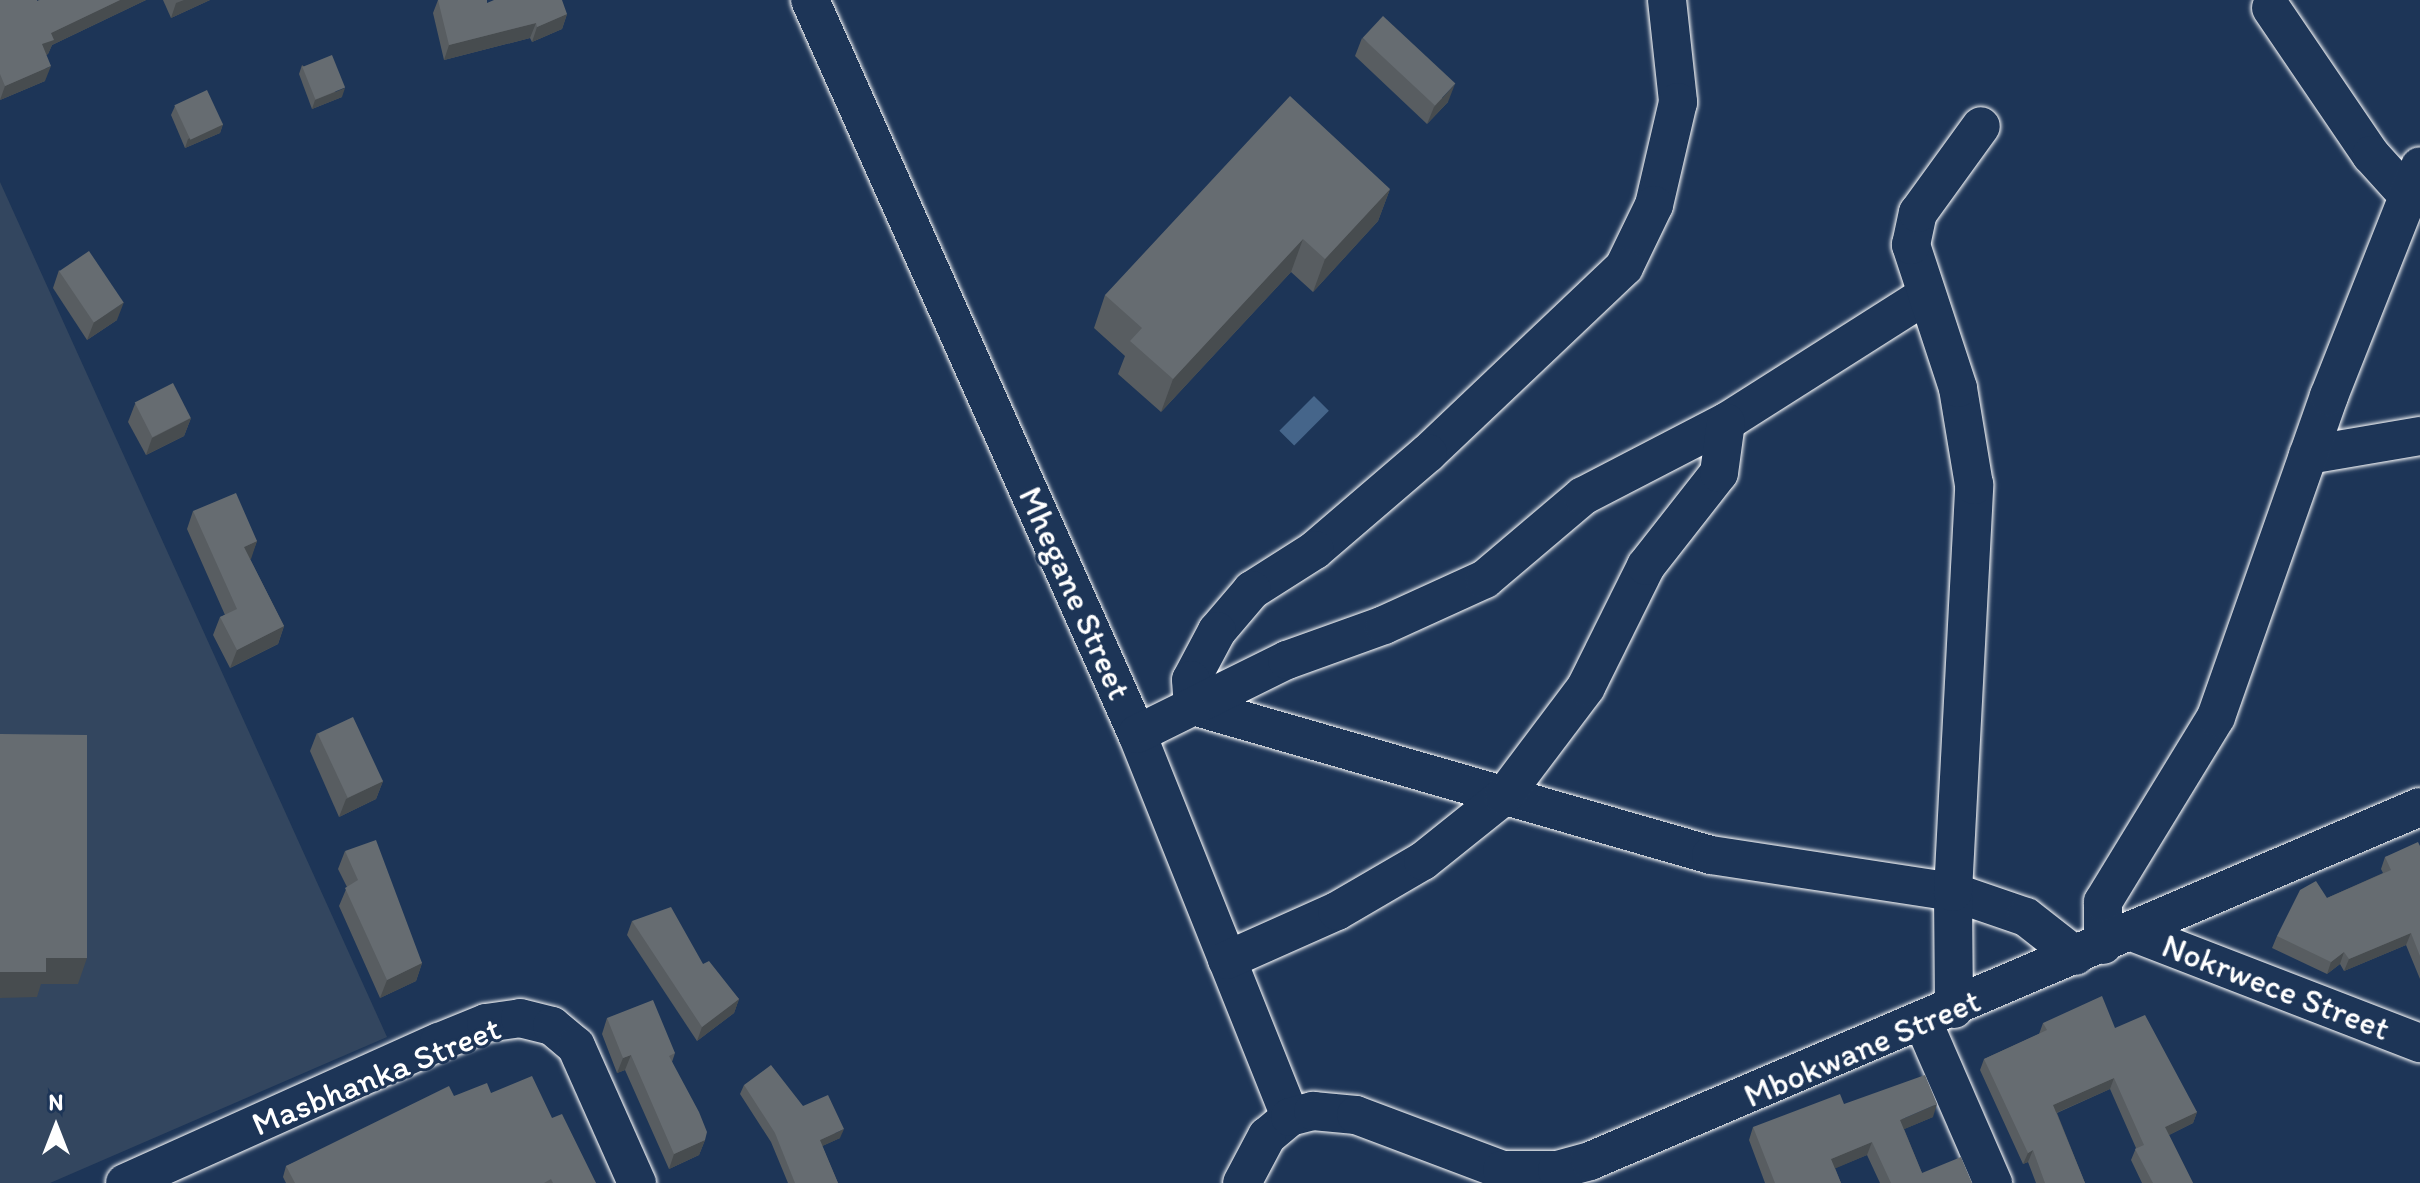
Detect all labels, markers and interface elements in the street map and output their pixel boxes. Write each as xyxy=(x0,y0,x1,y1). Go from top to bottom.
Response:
street label: Mhegane Street xyxy=(1010,480,1140,706)
street label: Nokrwece Street xyxy=(2157,925,2395,1049)
street label: Mbokwane Street xyxy=(1738,980,1986,1116)
street label: Masbhanka Street xyxy=(246,1008,506,1144)
north arrow xyxy=(16,1087,96,1167)
text: N xyxy=(49,1089,63,1116)

